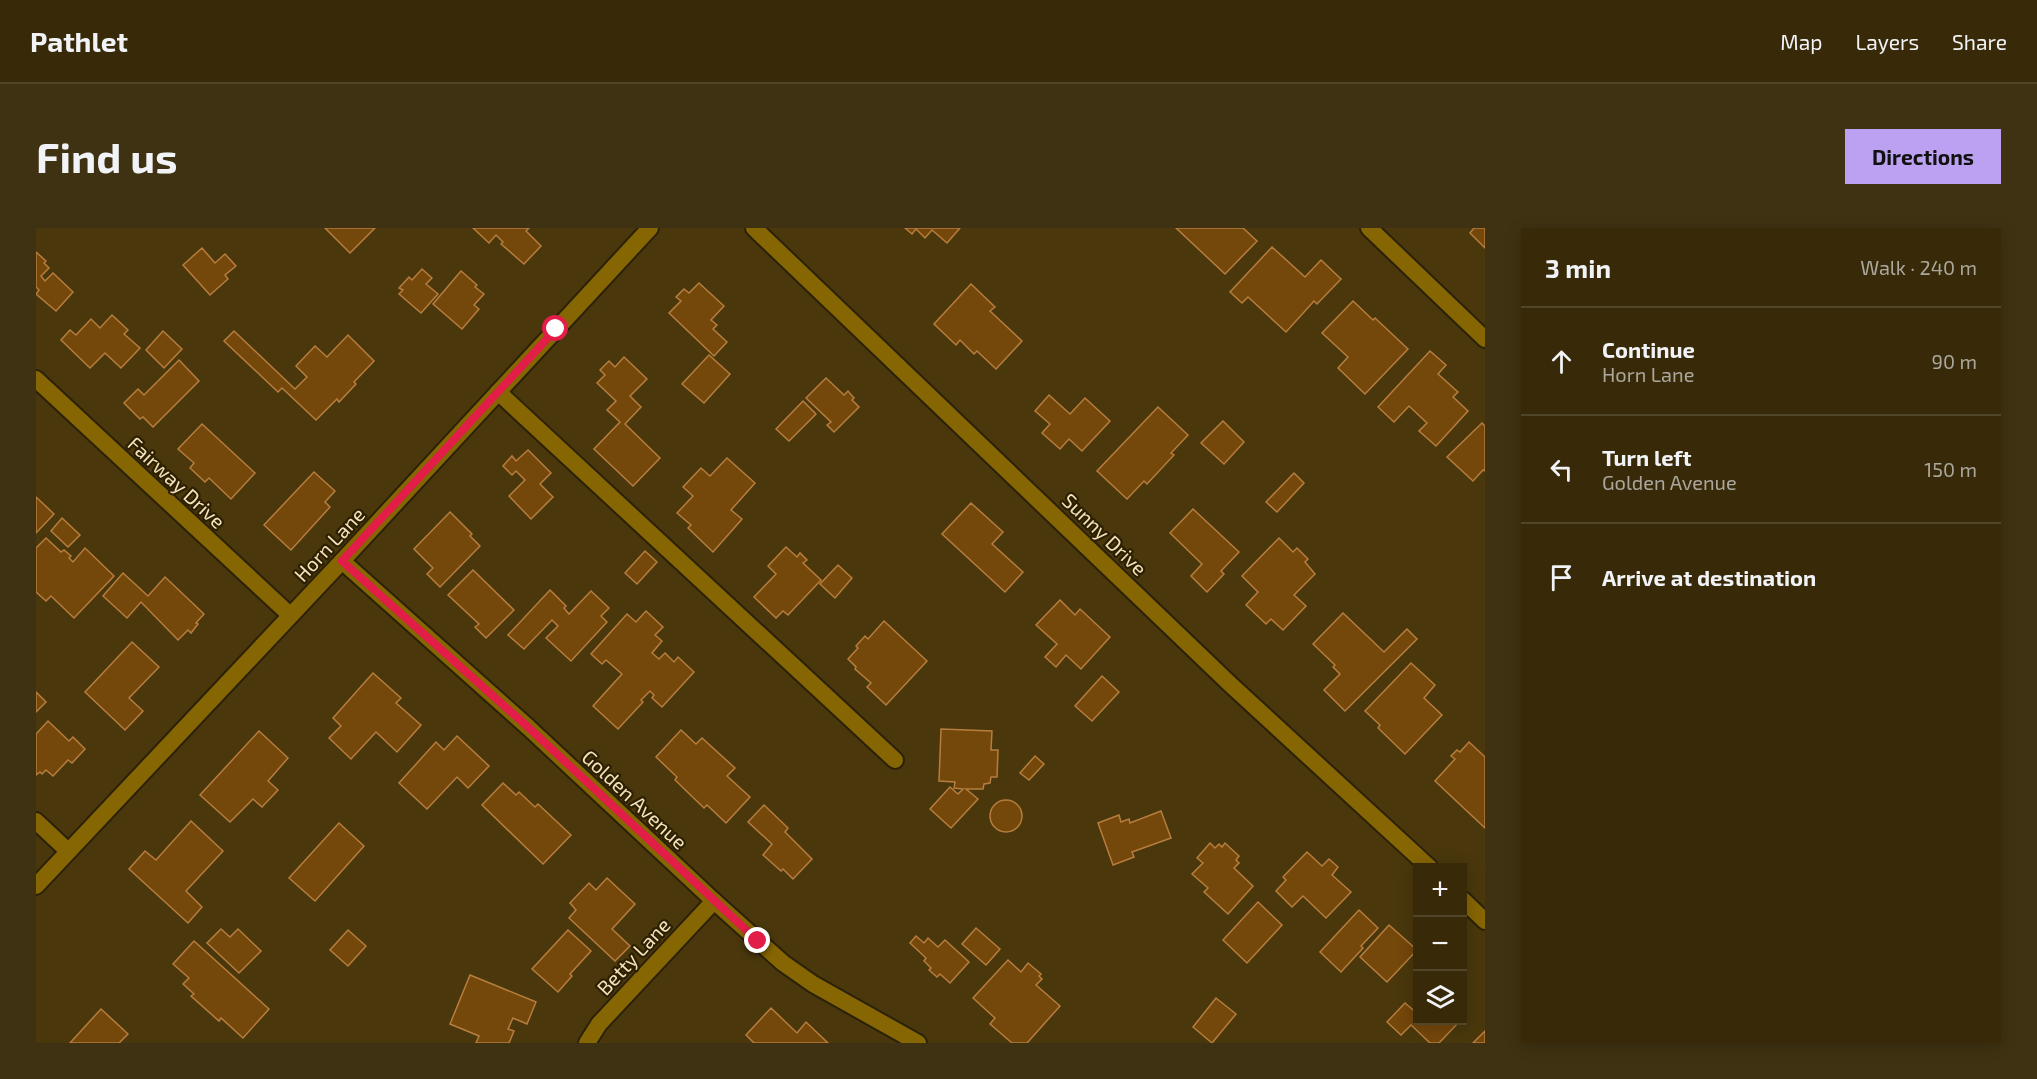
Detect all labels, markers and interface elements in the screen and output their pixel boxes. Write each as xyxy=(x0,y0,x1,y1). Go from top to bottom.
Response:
text: Pathlet xyxy=(30,24,128,58)
text: Map xyxy=(1780,29,1822,54)
text: Layers xyxy=(1855,29,1919,54)
text: Share xyxy=(1952,29,2007,54)
button: Directions xyxy=(1845,129,2001,184)
text: Find us xyxy=(36,131,178,181)
text: 3 min xyxy=(1545,252,1611,283)
text: Walk · 240 m xyxy=(1860,255,1977,279)
route start xyxy=(542,315,568,341)
text: Continue xyxy=(1602,336,1695,362)
icon: ahead xyxy=(1545,345,1578,378)
text: 90 m xyxy=(1932,349,1977,373)
text: Horn Lane xyxy=(1602,362,1694,386)
street label: Fairway Drive xyxy=(124,431,230,533)
text: Turn left xyxy=(1602,444,1691,470)
icon: left xyxy=(1545,453,1578,486)
text: 150 m xyxy=(1924,457,1977,481)
text: Golden Avenue xyxy=(1602,470,1737,494)
street label: Sunny Drive xyxy=(1058,488,1152,580)
street label: Horn Lane xyxy=(289,502,369,586)
icon: arrive xyxy=(1545,561,1578,594)
text: Arrive at destination xyxy=(1602,564,1816,590)
street label: Golden Avenue xyxy=(578,744,692,854)
map controls xyxy=(1413,863,1467,1025)
button: + xyxy=(1413,863,1467,917)
street label: Betty Lane xyxy=(591,912,675,1000)
button: − xyxy=(1413,917,1467,971)
route end xyxy=(744,927,770,953)
button: layers xyxy=(1413,971,1467,1025)

